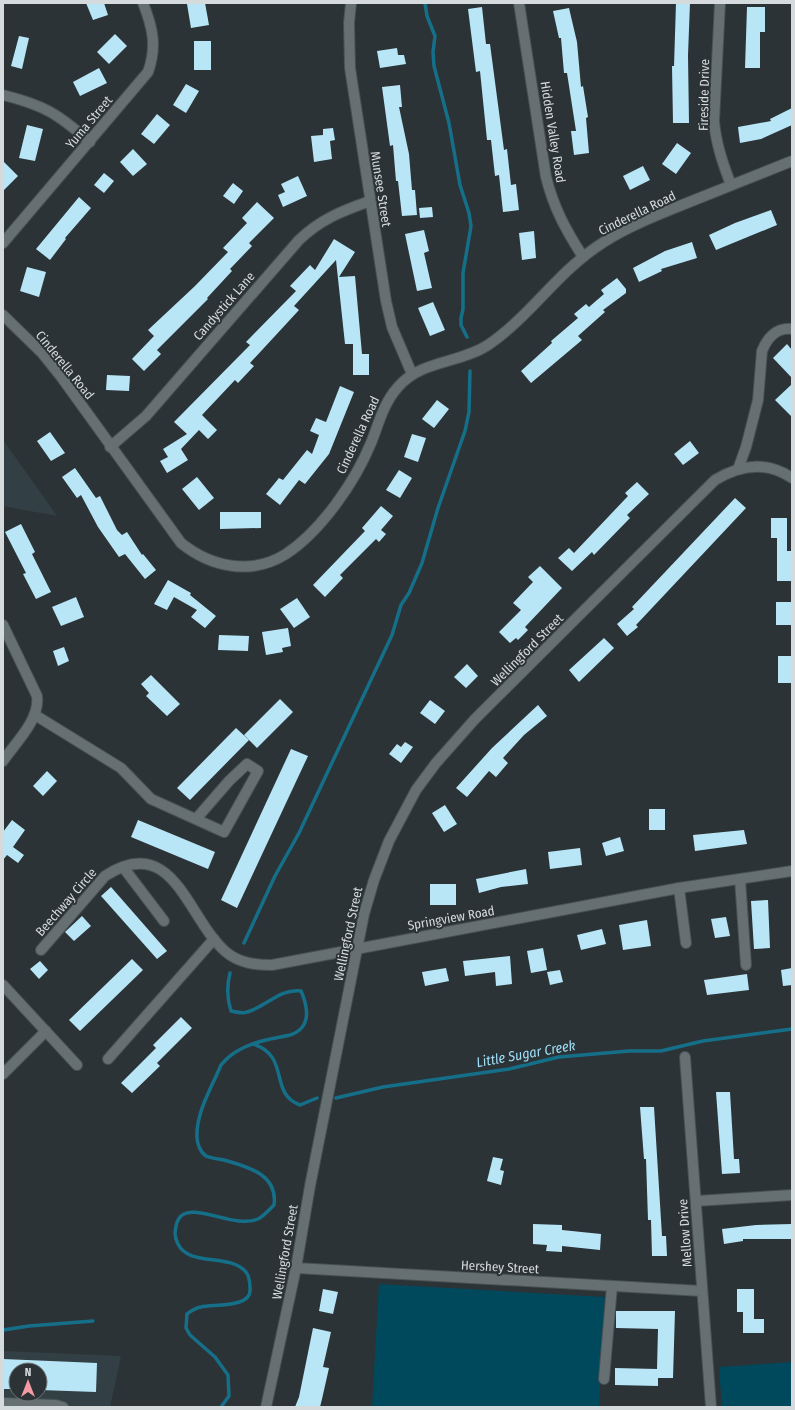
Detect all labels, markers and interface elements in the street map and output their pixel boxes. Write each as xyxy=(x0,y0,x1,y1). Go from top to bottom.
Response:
street label: Fireside Drive xyxy=(696,59,712,131)
street label: Hidden Valley Road xyxy=(538,80,568,184)
street label: Yuma Street xyxy=(63,92,116,151)
street label: Munsee Street xyxy=(368,150,394,229)
street label: Cinderella Road xyxy=(596,188,678,238)
street label: Candystick Lane xyxy=(190,269,258,343)
street label: Cinderella Road xyxy=(33,328,97,402)
street label: Cinderella Road xyxy=(333,394,383,476)
street label: Wellingford Street xyxy=(488,610,567,689)
street label: Beechway Circle xyxy=(32,865,100,939)
street label: Wellingford Street xyxy=(331,885,365,983)
street label: Springview Road xyxy=(406,903,496,933)
water label: Little Sugar Creek xyxy=(475,1037,577,1071)
street label: Mellow Drive xyxy=(675,1198,695,1268)
street label: Wellingford Street xyxy=(269,1203,301,1301)
street label: Hershey Street xyxy=(461,1257,540,1277)
north arrow xyxy=(8,1362,48,1402)
text: N xyxy=(25,1366,31,1379)

